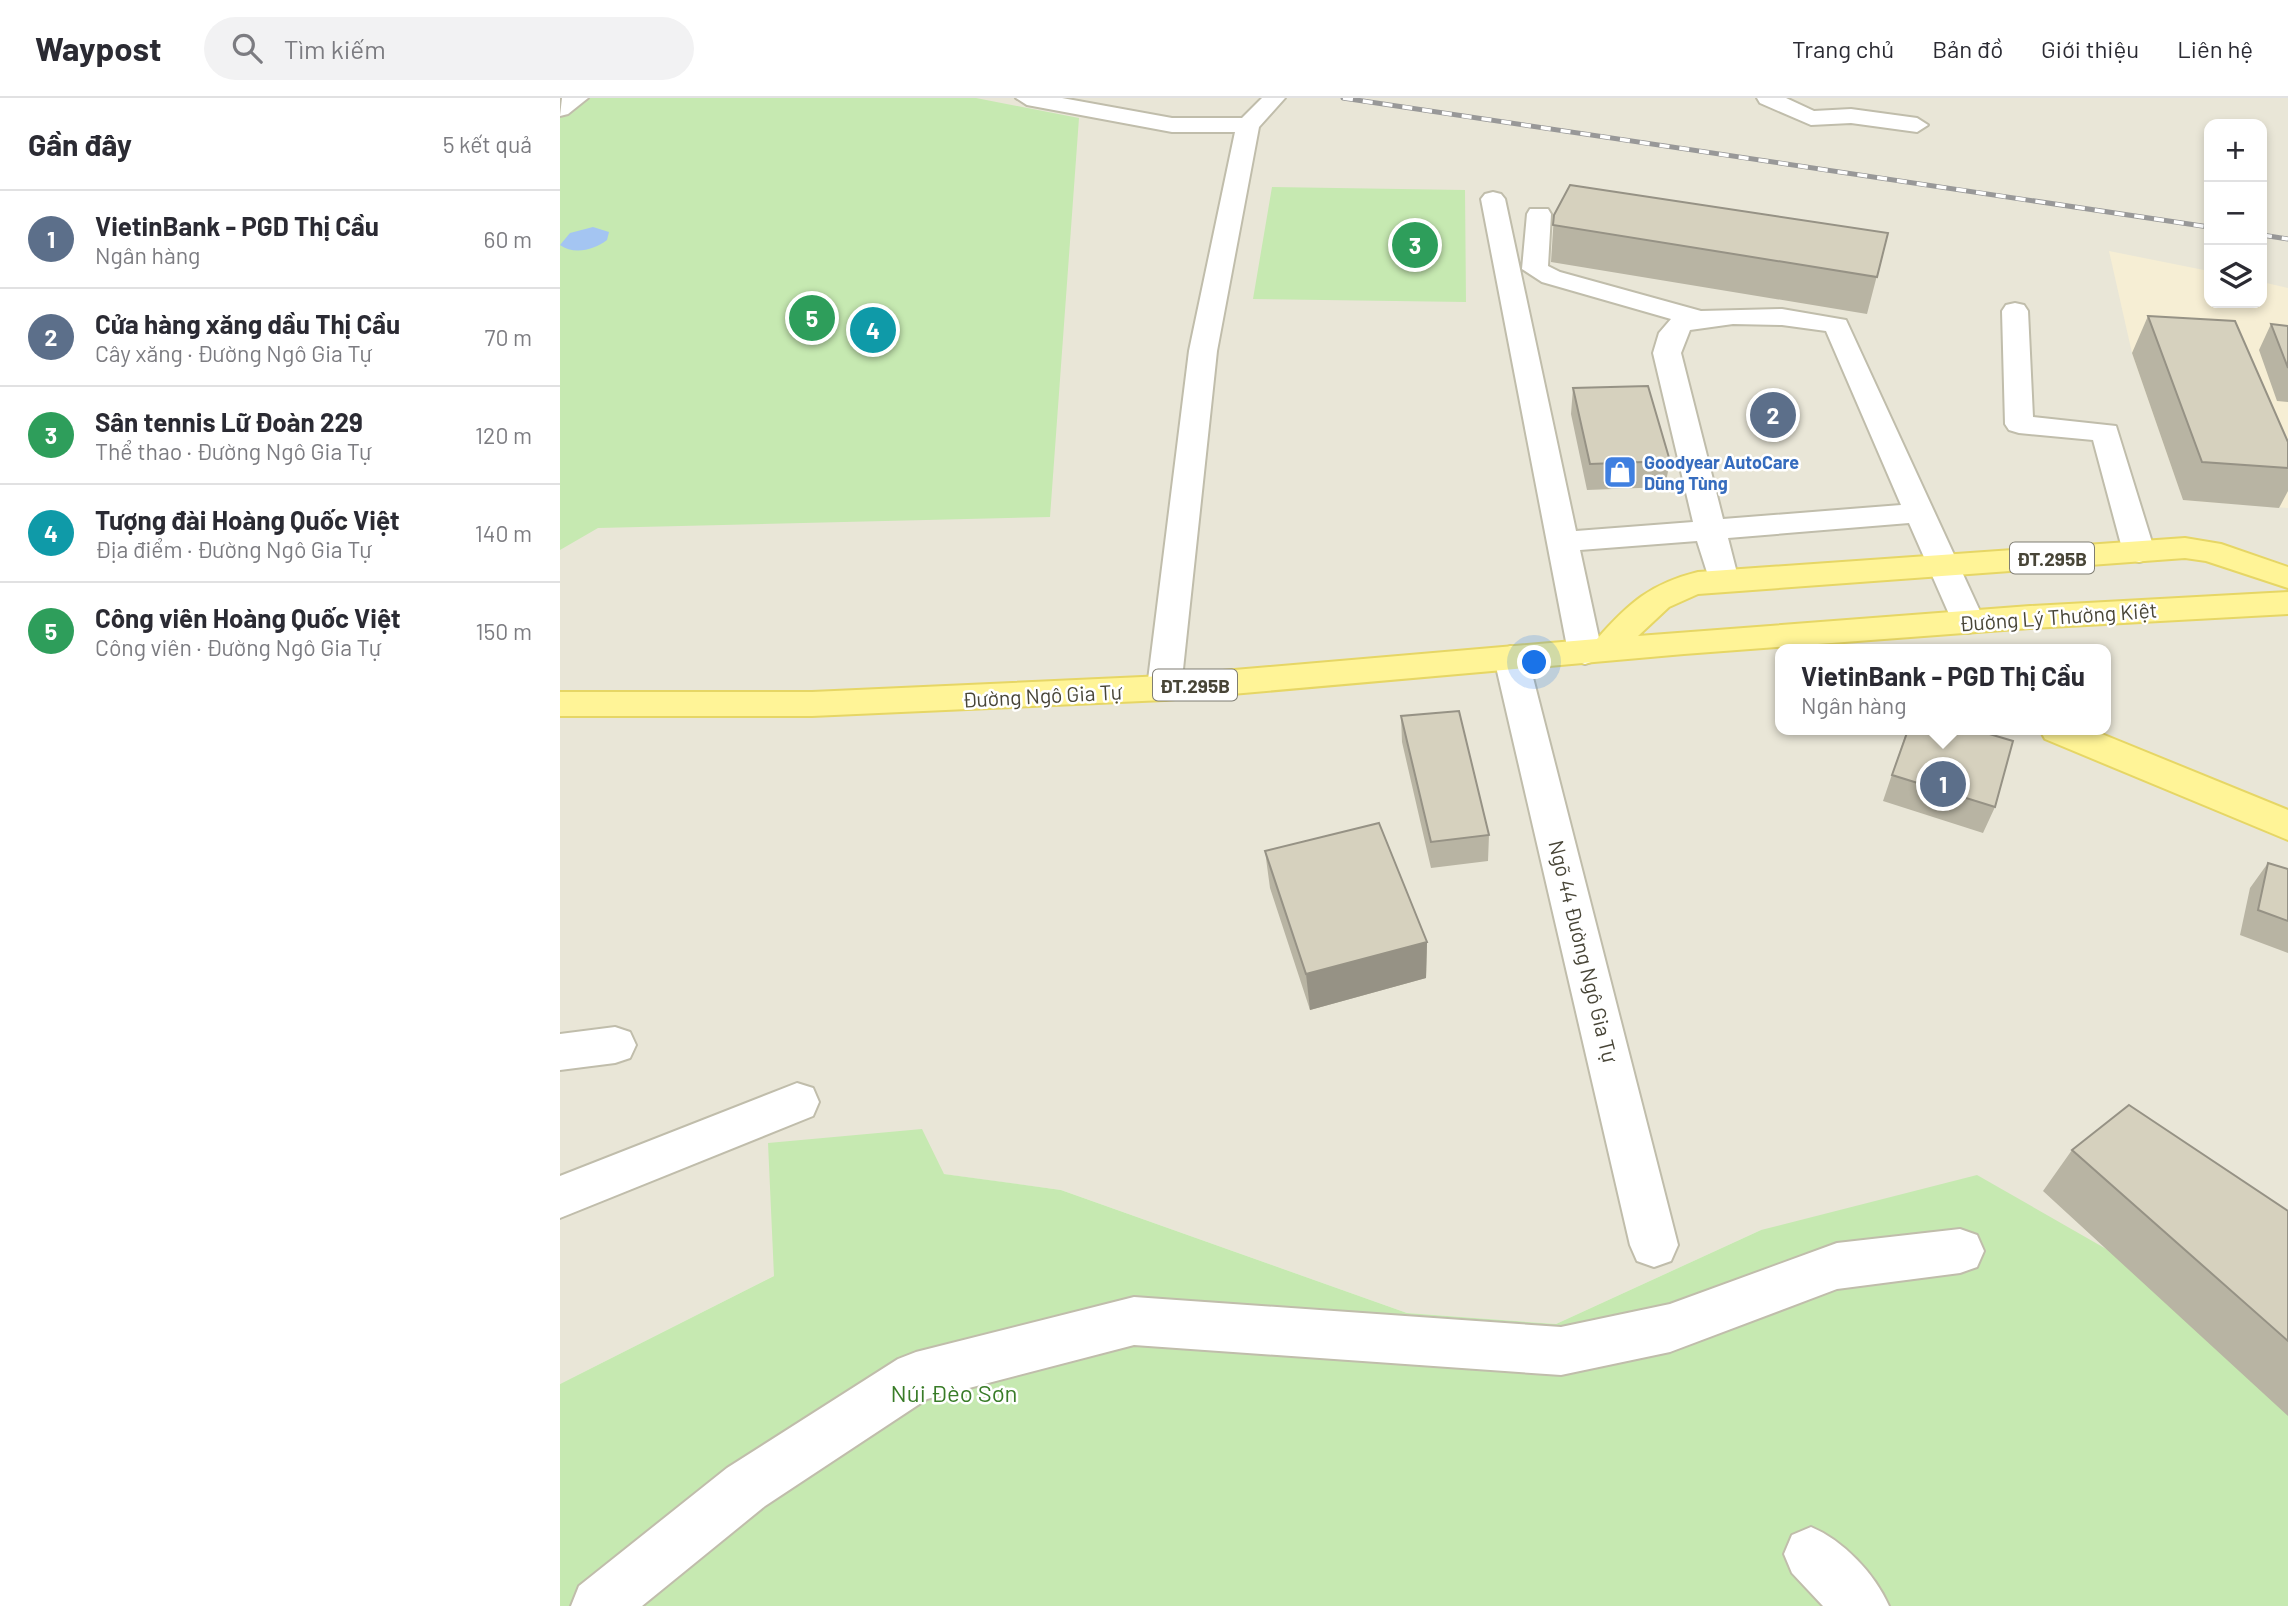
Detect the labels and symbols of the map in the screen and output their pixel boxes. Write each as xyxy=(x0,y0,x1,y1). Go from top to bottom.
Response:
pin: 3 xyxy=(1392,219,1438,271)
pin: 5 xyxy=(789,292,835,344)
pin: 4 xyxy=(850,304,896,356)
pin: 2 xyxy=(1750,389,1796,441)
place label: Goodyear AutoCare Dũng Tùng xyxy=(1644,451,1799,494)
shop icon: Goodyear AutoCare Dũng Tùng xyxy=(1601,453,1639,491)
road number: ĐT.295B xyxy=(2010,542,2094,573)
street label: Đường Lý Thường Kiệt xyxy=(1958,597,2158,635)
your location xyxy=(1517,645,1551,679)
road number: ĐT.295B xyxy=(1153,670,1237,700)
street label: Đường Ngô Gia Tự xyxy=(962,678,1123,712)
pin: 1 xyxy=(1920,758,1966,810)
street label: Ngõ 44 Đường Ngô Gia Tự xyxy=(1544,837,1624,1065)
park label: Núi Đèo Sơn xyxy=(891,1378,1017,1407)

